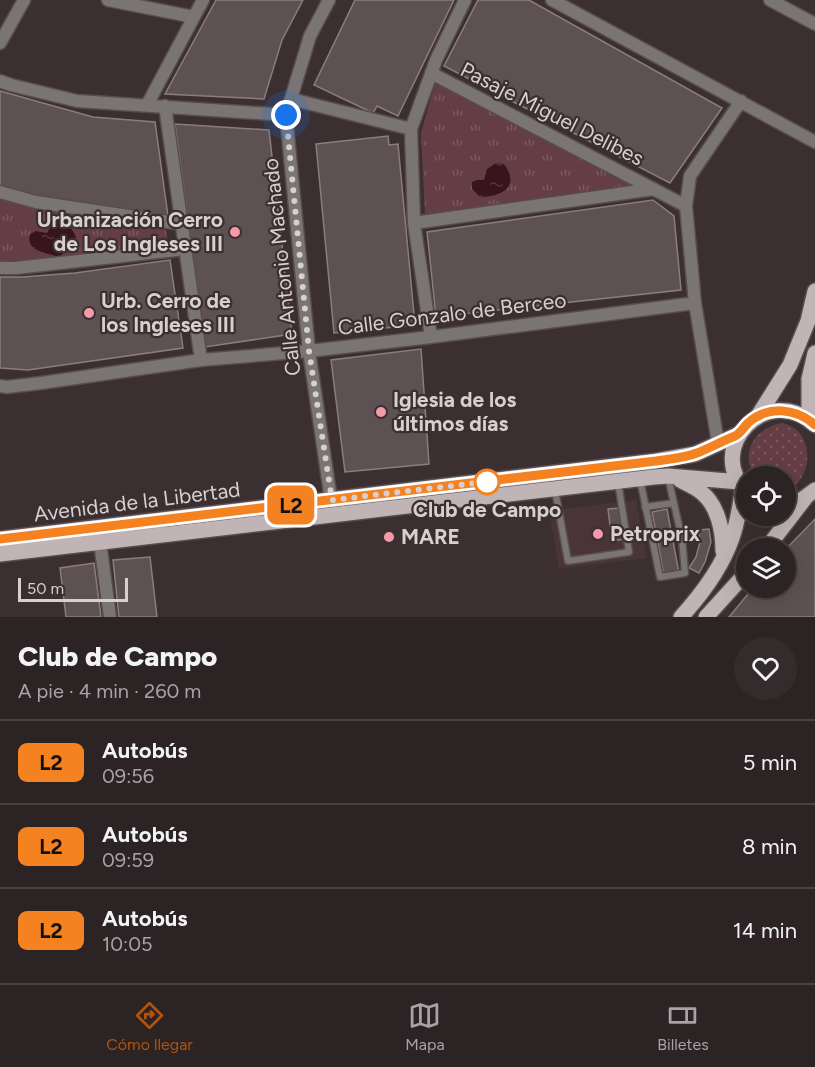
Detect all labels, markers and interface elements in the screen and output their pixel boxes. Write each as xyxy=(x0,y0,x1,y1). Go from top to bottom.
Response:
street label: Pasaje Miguel Delibes xyxy=(456,56,648,171)
your location xyxy=(271,100,301,130)
street label: Calle Antonio Machado xyxy=(258,157,305,377)
place label: Urbanización Cerro de Los Ingleses III xyxy=(37,207,223,256)
marker: Urbanización Cerro de Los Ingleses III xyxy=(228,225,242,239)
street label: Calle Gonzalo de Berceo xyxy=(336,287,568,340)
place label: Urb. Cerro de los Ingleses III xyxy=(101,288,235,337)
marker: Urb. Cerro de los Ingleses III xyxy=(82,306,96,320)
place label: Iglesia de los últimos días xyxy=(393,387,516,436)
marker: Iglesia de los últimos días xyxy=(374,405,388,419)
map controls xyxy=(736,466,796,598)
button: locate xyxy=(736,466,796,526)
marker: Club de Campo xyxy=(474,469,500,495)
street label: Avenida de la Libertad xyxy=(32,476,242,527)
line badge: L2 xyxy=(264,486,318,524)
text: L2 xyxy=(279,493,303,518)
place label: Club de Campo xyxy=(413,497,561,522)
place label: Petroprix xyxy=(610,521,701,546)
place label: MARE xyxy=(401,524,460,549)
marker: Petroprix xyxy=(591,527,605,541)
marker: MARE xyxy=(382,530,396,544)
button: layers xyxy=(736,538,796,598)
scale bar xyxy=(18,575,128,602)
text: 50 m xyxy=(27,579,64,598)
button: heart xyxy=(734,637,797,700)
text: Club de Campo xyxy=(18,639,217,673)
text: A pie · 4 min · 260 m xyxy=(18,679,201,703)
text: Autobús xyxy=(102,737,188,764)
text: 5 min xyxy=(743,749,797,776)
text: L2 xyxy=(39,750,63,775)
text: 09:56 xyxy=(102,764,154,788)
text: Autobús xyxy=(102,821,188,848)
text: 8 min xyxy=(742,833,797,860)
text: L2 xyxy=(39,834,63,859)
text: 09:59 xyxy=(102,848,154,872)
text: Autobús xyxy=(102,905,188,932)
text: 14 min xyxy=(733,917,797,944)
text: L2 xyxy=(39,918,63,943)
text: 10:05 xyxy=(102,932,152,956)
tab: Cómo llegar xyxy=(106,999,193,1054)
tab: Mapa xyxy=(405,999,445,1054)
tab: Billetes xyxy=(657,999,709,1054)

